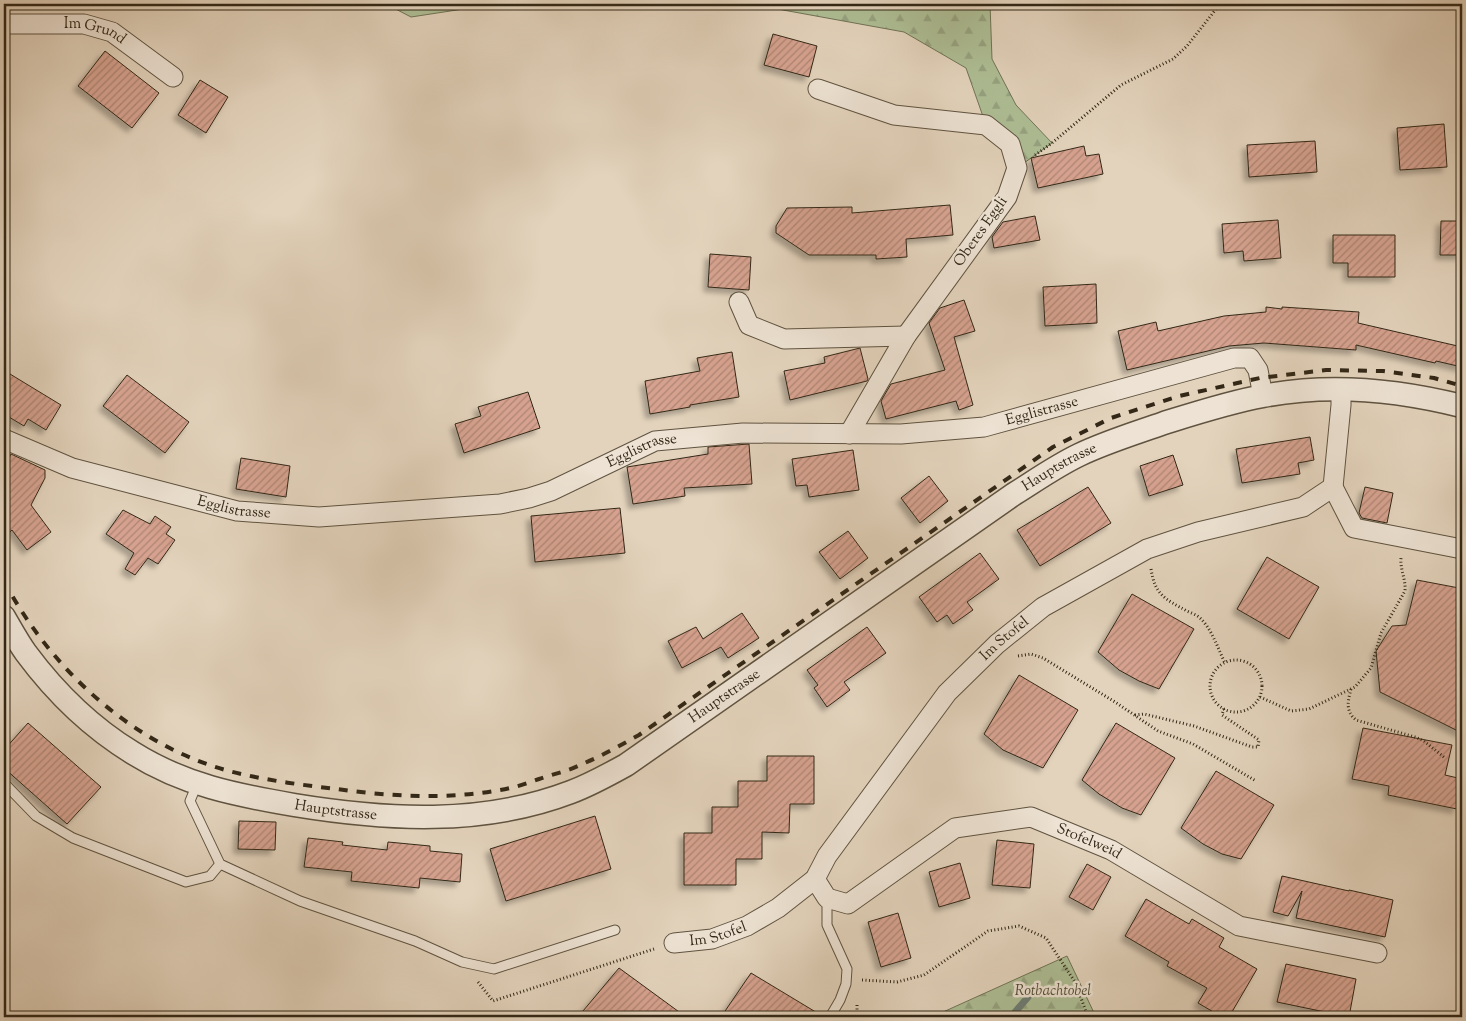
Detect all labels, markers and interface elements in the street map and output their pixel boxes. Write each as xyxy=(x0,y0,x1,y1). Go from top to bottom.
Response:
street label: Im Grund xyxy=(64,14,131,50)
street label: Oberes Eggli xyxy=(949,192,1013,272)
street label: Egglistrasse xyxy=(1003,391,1081,431)
street label: Egglistrasse xyxy=(603,429,678,473)
street label: Hauptstrasse xyxy=(1018,438,1100,497)
street label: Egglistrasse xyxy=(195,491,271,524)
street label: Im Stofel xyxy=(975,612,1034,666)
street label: Hauptstrasse xyxy=(684,664,765,729)
street label: Hauptstrasse xyxy=(293,795,378,826)
street label: Stofelweid xyxy=(1053,818,1126,865)
street label: Im Stofel xyxy=(688,917,750,952)
park label: Rotbachtobel xyxy=(1015,981,1091,1002)

